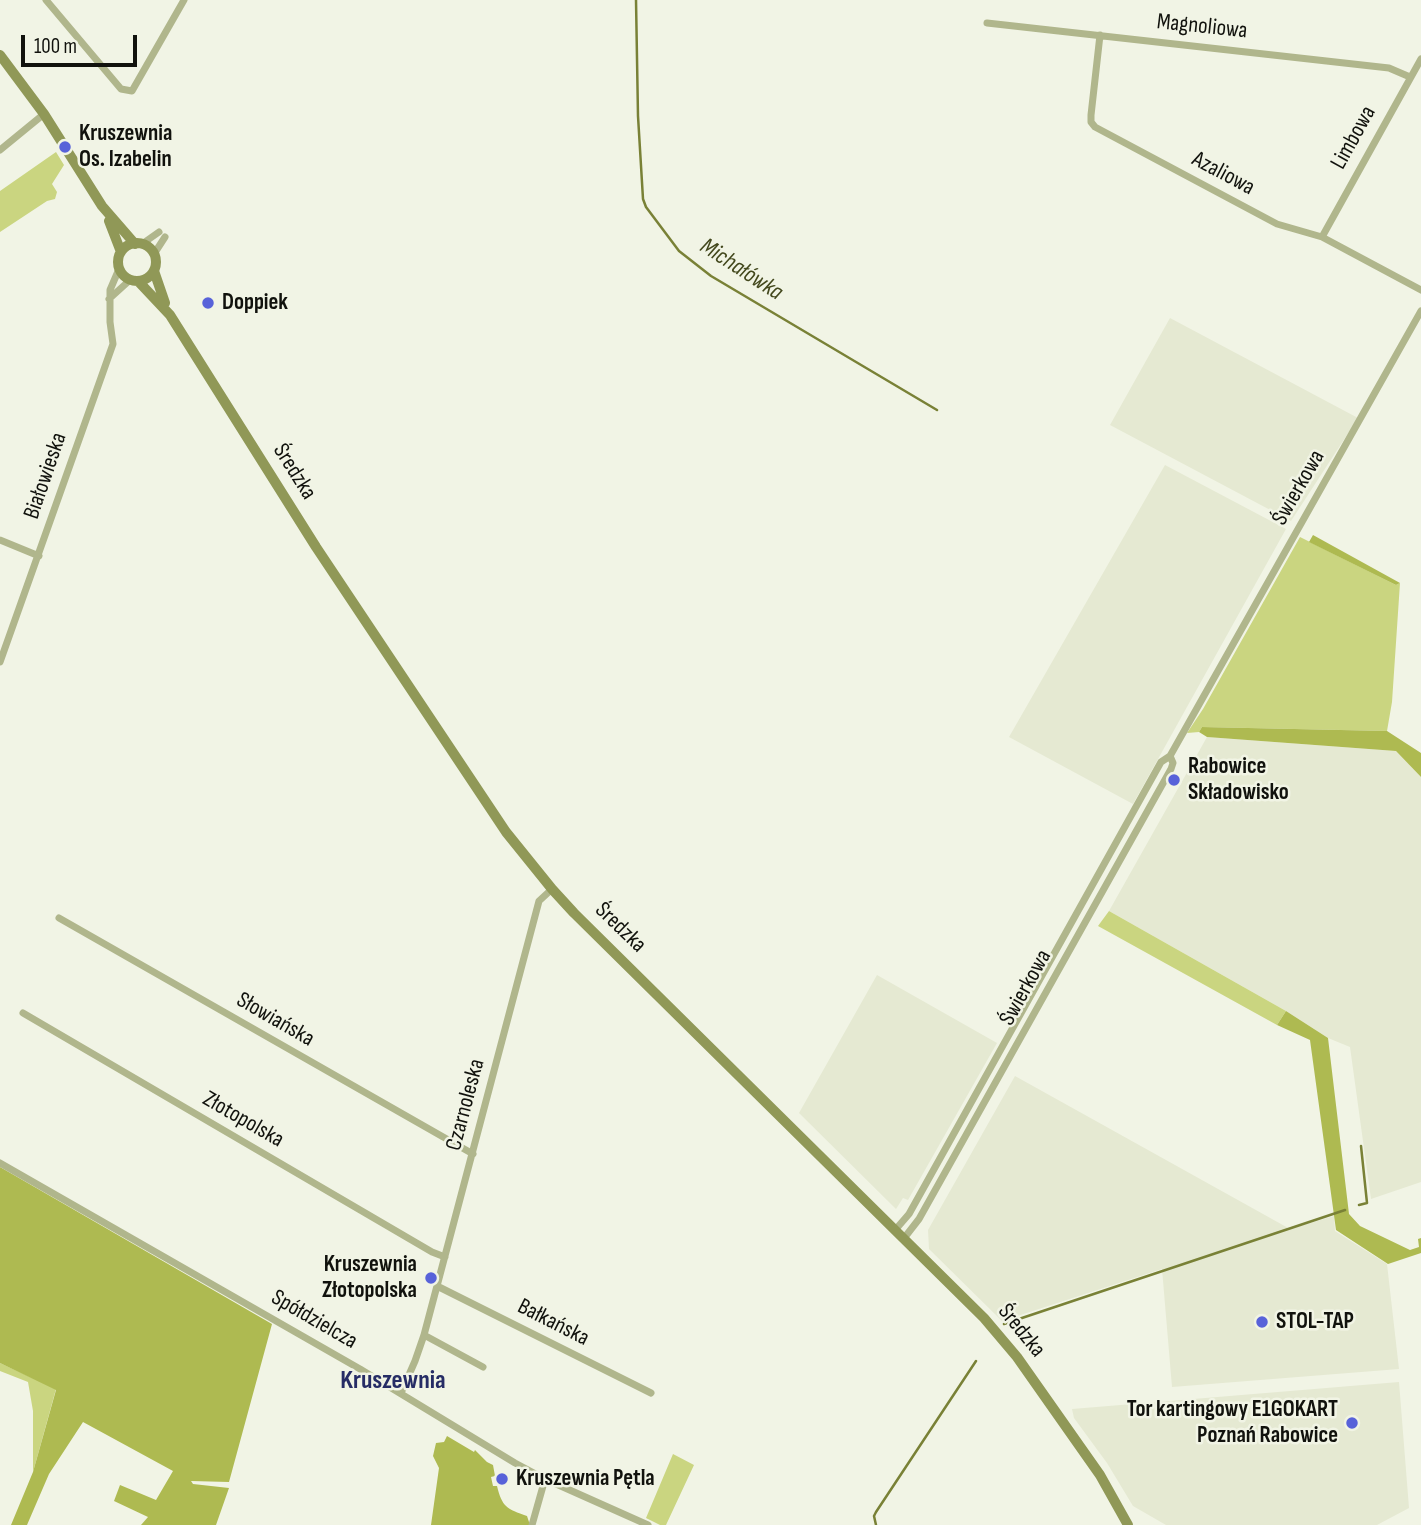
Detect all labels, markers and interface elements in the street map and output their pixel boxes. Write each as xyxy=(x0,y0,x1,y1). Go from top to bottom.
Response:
street label: Magnoliowa xyxy=(1155,9,1249,45)
scale bar xyxy=(24,21,140,65)
text: 100 m xyxy=(34,34,77,59)
street label: Limbowa xyxy=(1325,102,1383,174)
place label: Kruszewnia Os. Izabelin xyxy=(79,120,172,174)
marker: Kruszewnia Os. Izabelin xyxy=(57,139,73,155)
street label: Azaliowa xyxy=(1187,146,1259,202)
water label: Michałówka xyxy=(694,233,788,307)
place label: Doppiek xyxy=(222,289,288,317)
marker: Doppiek xyxy=(200,295,216,311)
street label: Białowieska xyxy=(18,429,74,523)
street label: Średzka xyxy=(266,439,322,505)
street label: Świerkowa xyxy=(1266,446,1332,530)
place label: Rabowice Składowisko xyxy=(1188,753,1289,807)
marker: Rabowice Składowisko xyxy=(1166,772,1182,788)
street label: Średzka xyxy=(589,897,651,959)
street label: Świerkowa xyxy=(994,945,1058,1031)
street label: Słowiańska xyxy=(231,987,319,1053)
street label: Czarnoleska xyxy=(441,1056,491,1154)
street label: Złotopolska xyxy=(198,1086,288,1154)
place label: Kruszewnia Złotopolska xyxy=(322,1251,417,1305)
marker: Kruszewnia Złotopolska xyxy=(423,1270,439,1286)
street label: Spółdzielcza xyxy=(266,1284,362,1356)
street label: Bałkańska xyxy=(513,1293,593,1353)
street label: Średzka xyxy=(991,1299,1051,1363)
place label: STOL-TAP xyxy=(1276,1308,1354,1336)
marker: STOL-TAP xyxy=(1254,1314,1270,1330)
district label: Kruszewnia xyxy=(340,1365,446,1397)
place label: Tor kartingowy E1GOKART Poznań Rabowice xyxy=(1127,1396,1338,1450)
marker: Tor kartingowy E1GOKART Poznań Rabowice xyxy=(1344,1415,1360,1431)
place label: Kruszewnia Pętla xyxy=(516,1465,655,1493)
marker: Kruszewnia Pętla xyxy=(494,1471,510,1487)

